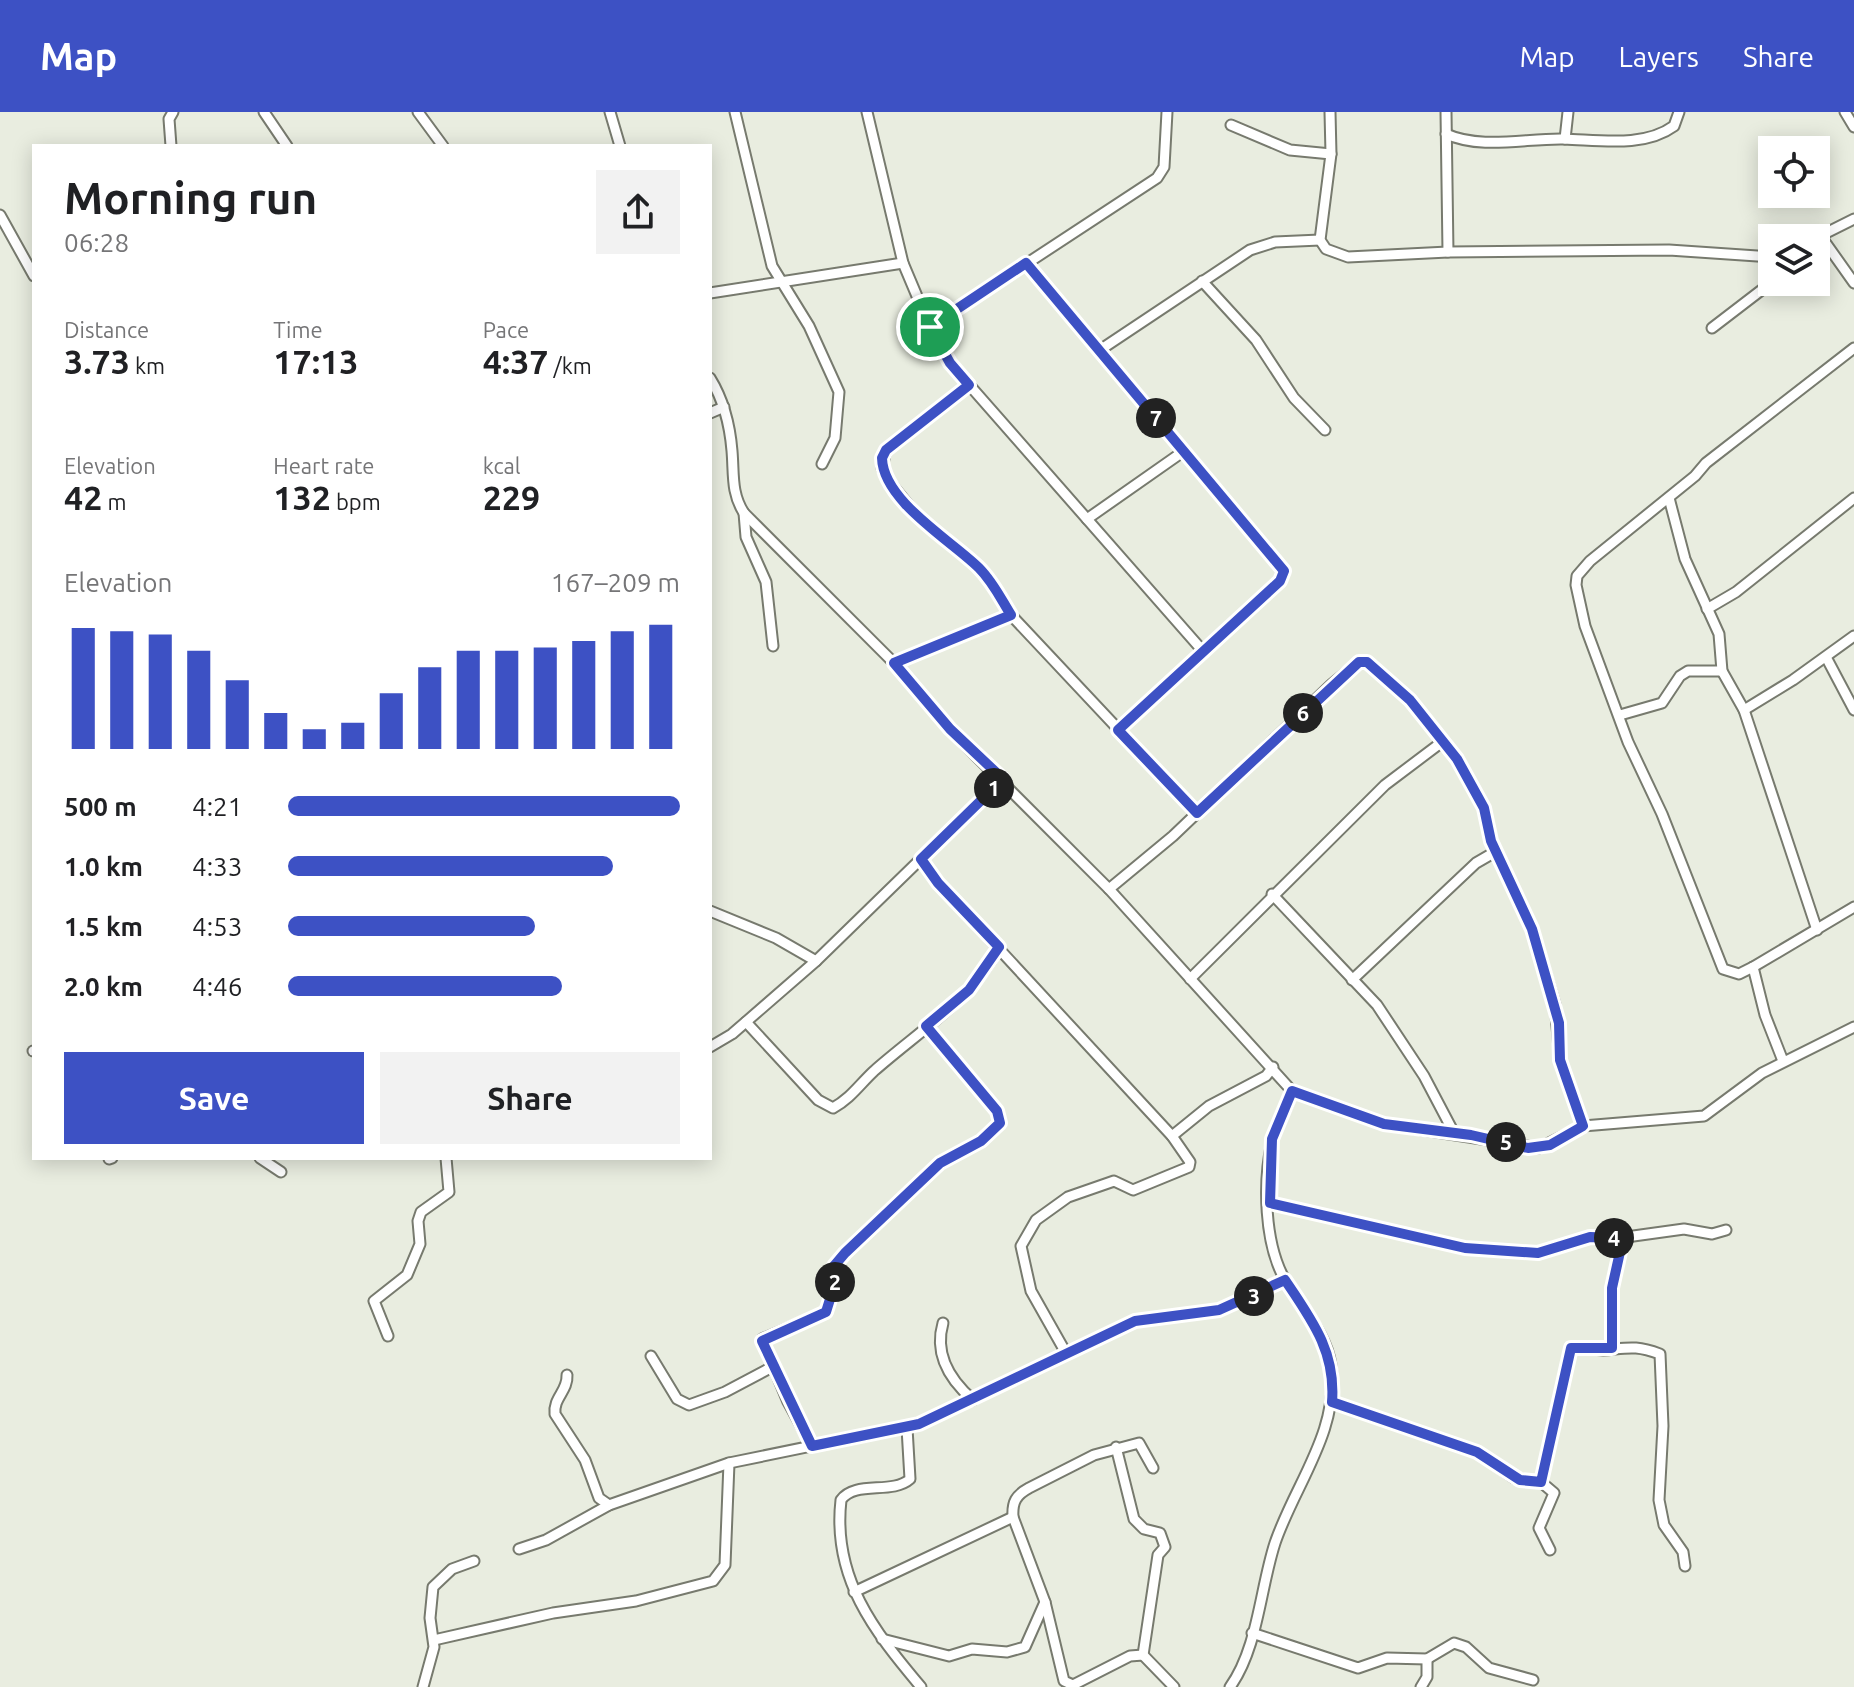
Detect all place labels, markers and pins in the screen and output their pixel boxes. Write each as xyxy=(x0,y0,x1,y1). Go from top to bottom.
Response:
pin xyxy=(896,293,964,361)
pin: 7 xyxy=(1136,398,1176,438)
pin: 6 xyxy=(1283,693,1323,733)
pin: 1 xyxy=(974,768,1014,808)
pin: 5 xyxy=(1486,1122,1526,1162)
pin: 4 xyxy=(1594,1218,1634,1258)
pin: 2 xyxy=(815,1262,855,1302)
pin: 3 xyxy=(1234,1276,1274,1316)

